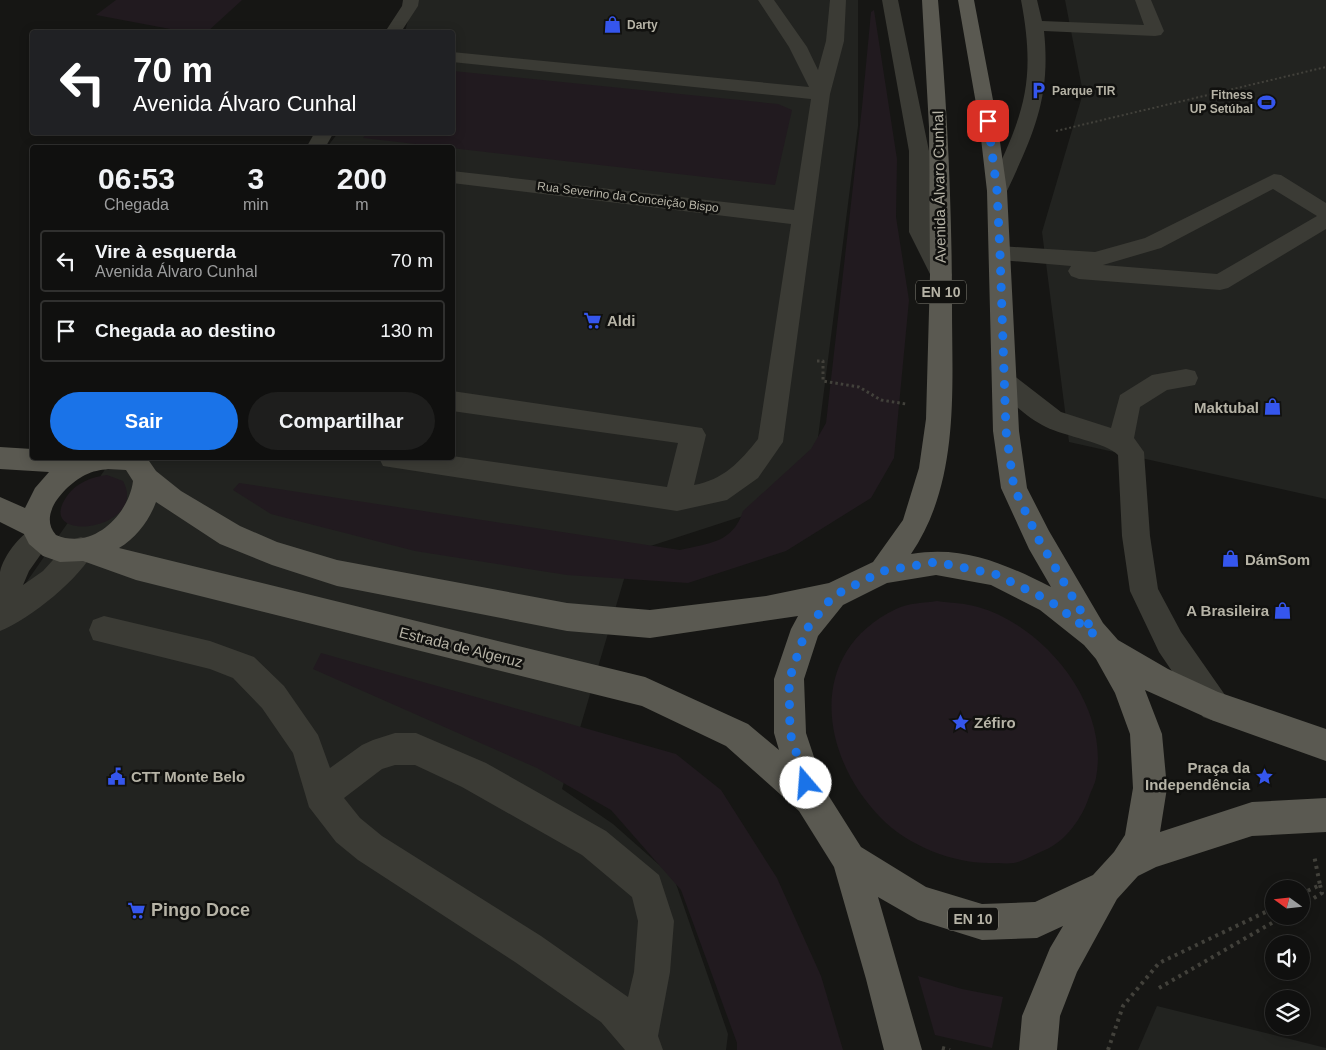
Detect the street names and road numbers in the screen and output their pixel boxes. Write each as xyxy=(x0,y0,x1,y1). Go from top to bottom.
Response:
street label: Avenida Álvaro Cunhal xyxy=(929,111,949,263)
street label: Rua Severino da Conceição Bispo xyxy=(536,179,720,215)
road number: EN 10 xyxy=(916,280,966,304)
street label: Estrada de Algeruz xyxy=(397,623,525,671)
road number: EN 10 xyxy=(948,908,998,931)

